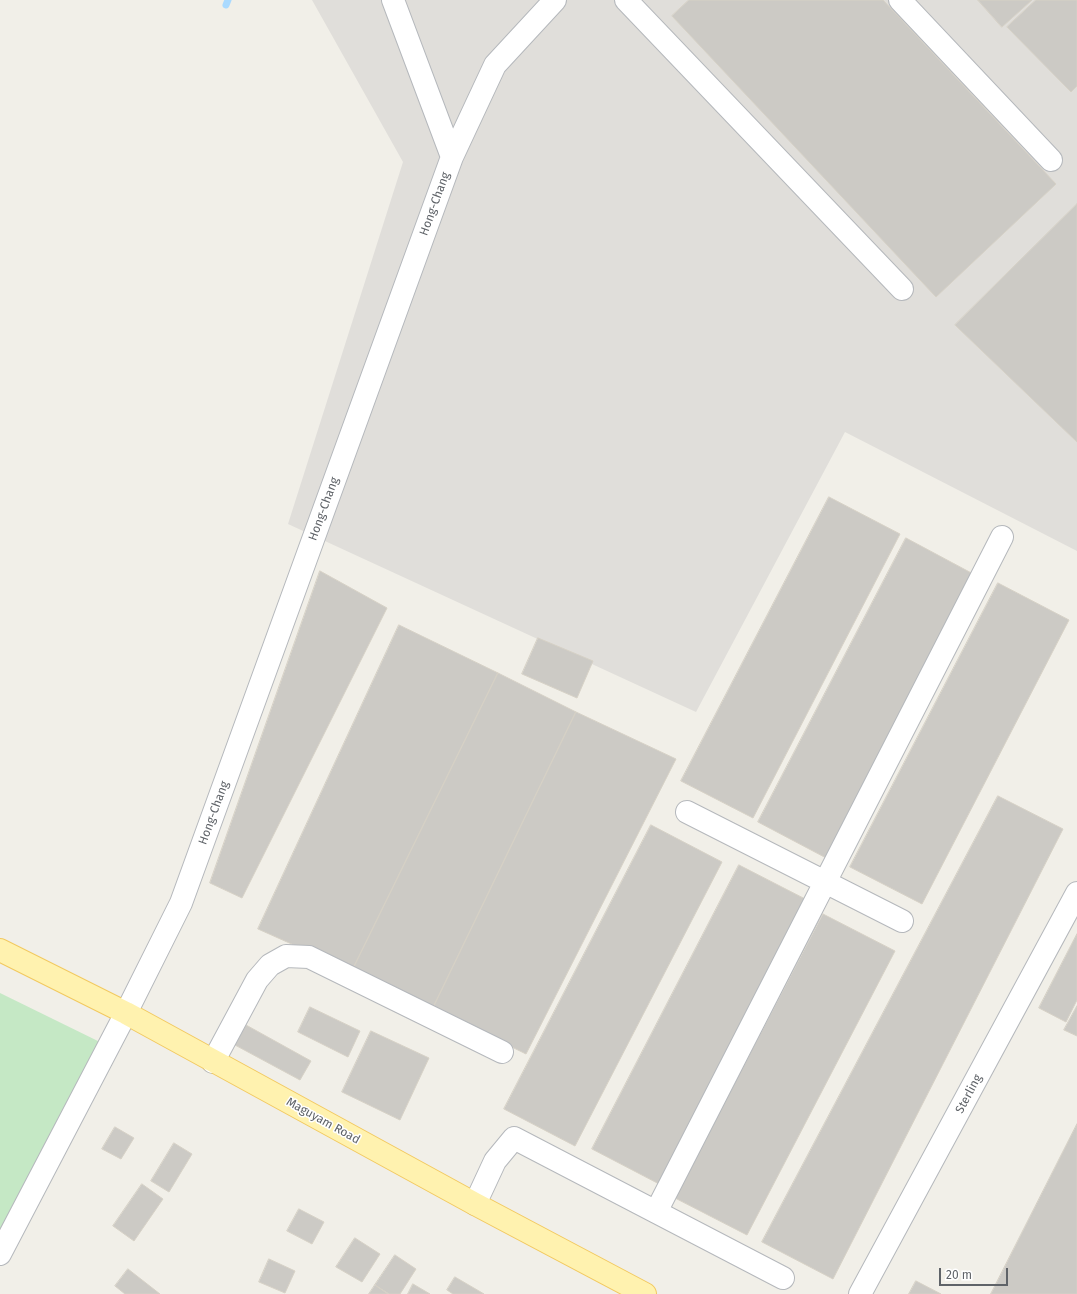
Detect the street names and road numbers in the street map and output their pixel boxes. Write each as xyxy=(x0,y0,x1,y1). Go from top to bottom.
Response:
street label: Hong-Chang xyxy=(417,170,453,238)
street label: Hong-Chang xyxy=(306,475,342,543)
street label: Hong-Chang xyxy=(196,779,232,847)
street label: Sterling xyxy=(953,1072,985,1116)
street label: Maguyam Road xyxy=(284,1095,362,1147)

